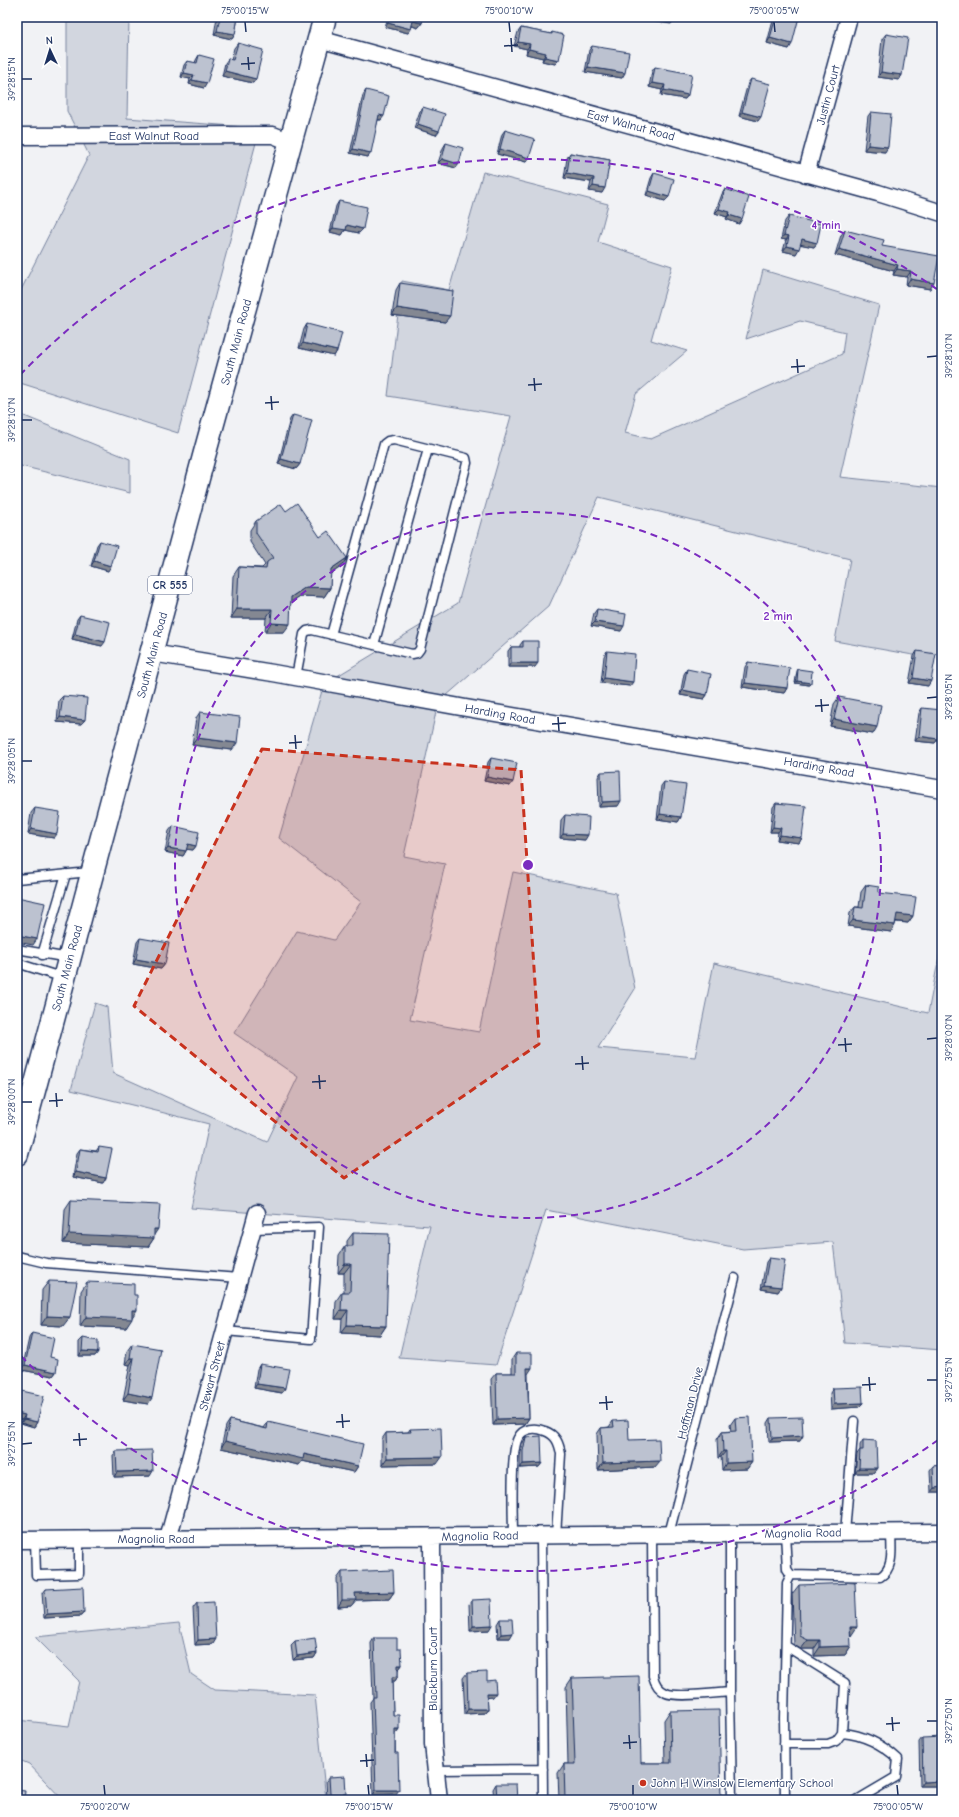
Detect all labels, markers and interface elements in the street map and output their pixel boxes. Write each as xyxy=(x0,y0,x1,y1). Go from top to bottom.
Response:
text: 75°00'15"W xyxy=(221,5,269,17)
text: 75°00'10"W xyxy=(485,5,533,17)
text: 75°00'05"W xyxy=(749,5,799,17)
north arrow xyxy=(30,30,70,70)
text: N xyxy=(45,34,53,47)
text: 39°28'15"N xyxy=(6,57,18,101)
street label: Justin Court xyxy=(813,63,843,126)
street label: East Walnut Road xyxy=(586,107,676,143)
street label: East Walnut Road xyxy=(109,129,199,143)
text: 4 min xyxy=(812,218,840,232)
street label: South Main Road xyxy=(218,297,254,387)
text: 39°28'10"N xyxy=(943,334,955,378)
text: 39°28'10"N xyxy=(6,398,18,442)
road number: CR 555 xyxy=(148,576,192,594)
text: 2 min xyxy=(763,609,793,623)
street label: South Main Road xyxy=(134,610,170,700)
text: 39°28'05"N xyxy=(943,674,955,720)
street label: Harding Road xyxy=(464,701,536,727)
text: 39°28'05"N xyxy=(6,738,18,784)
street label: Harding Road xyxy=(783,754,855,780)
centre of rings xyxy=(521,858,535,872)
street label: South Main Road xyxy=(49,923,85,1013)
text: 39°28'00"N xyxy=(943,1015,955,1061)
text: 39°28'00"N xyxy=(6,1079,18,1125)
street label: Stewart Street xyxy=(196,1339,228,1412)
text: 39°27'55"N xyxy=(943,1358,955,1402)
street label: Hoffman Drive xyxy=(674,1365,706,1441)
text: 39°27'55"N xyxy=(6,1422,18,1466)
street label: Magnolia Road xyxy=(764,1525,842,1541)
street label: Magnolia Road xyxy=(441,1528,519,1544)
street label: Magnolia Road xyxy=(117,1532,195,1546)
street label: Blackburn Court xyxy=(426,1627,440,1711)
text: 39°27'50"N xyxy=(943,1698,955,1744)
place label: John H Winslow Elementary School xyxy=(651,1776,833,1790)
marker: John H Winslow Elementary School xyxy=(638,1778,648,1788)
text: 75°00'20"W xyxy=(80,1801,130,1813)
text: 75°00'15"W xyxy=(345,1801,393,1813)
text: 75°00'10"W xyxy=(609,1801,657,1813)
text: 75°00'05"W xyxy=(873,1801,923,1813)

